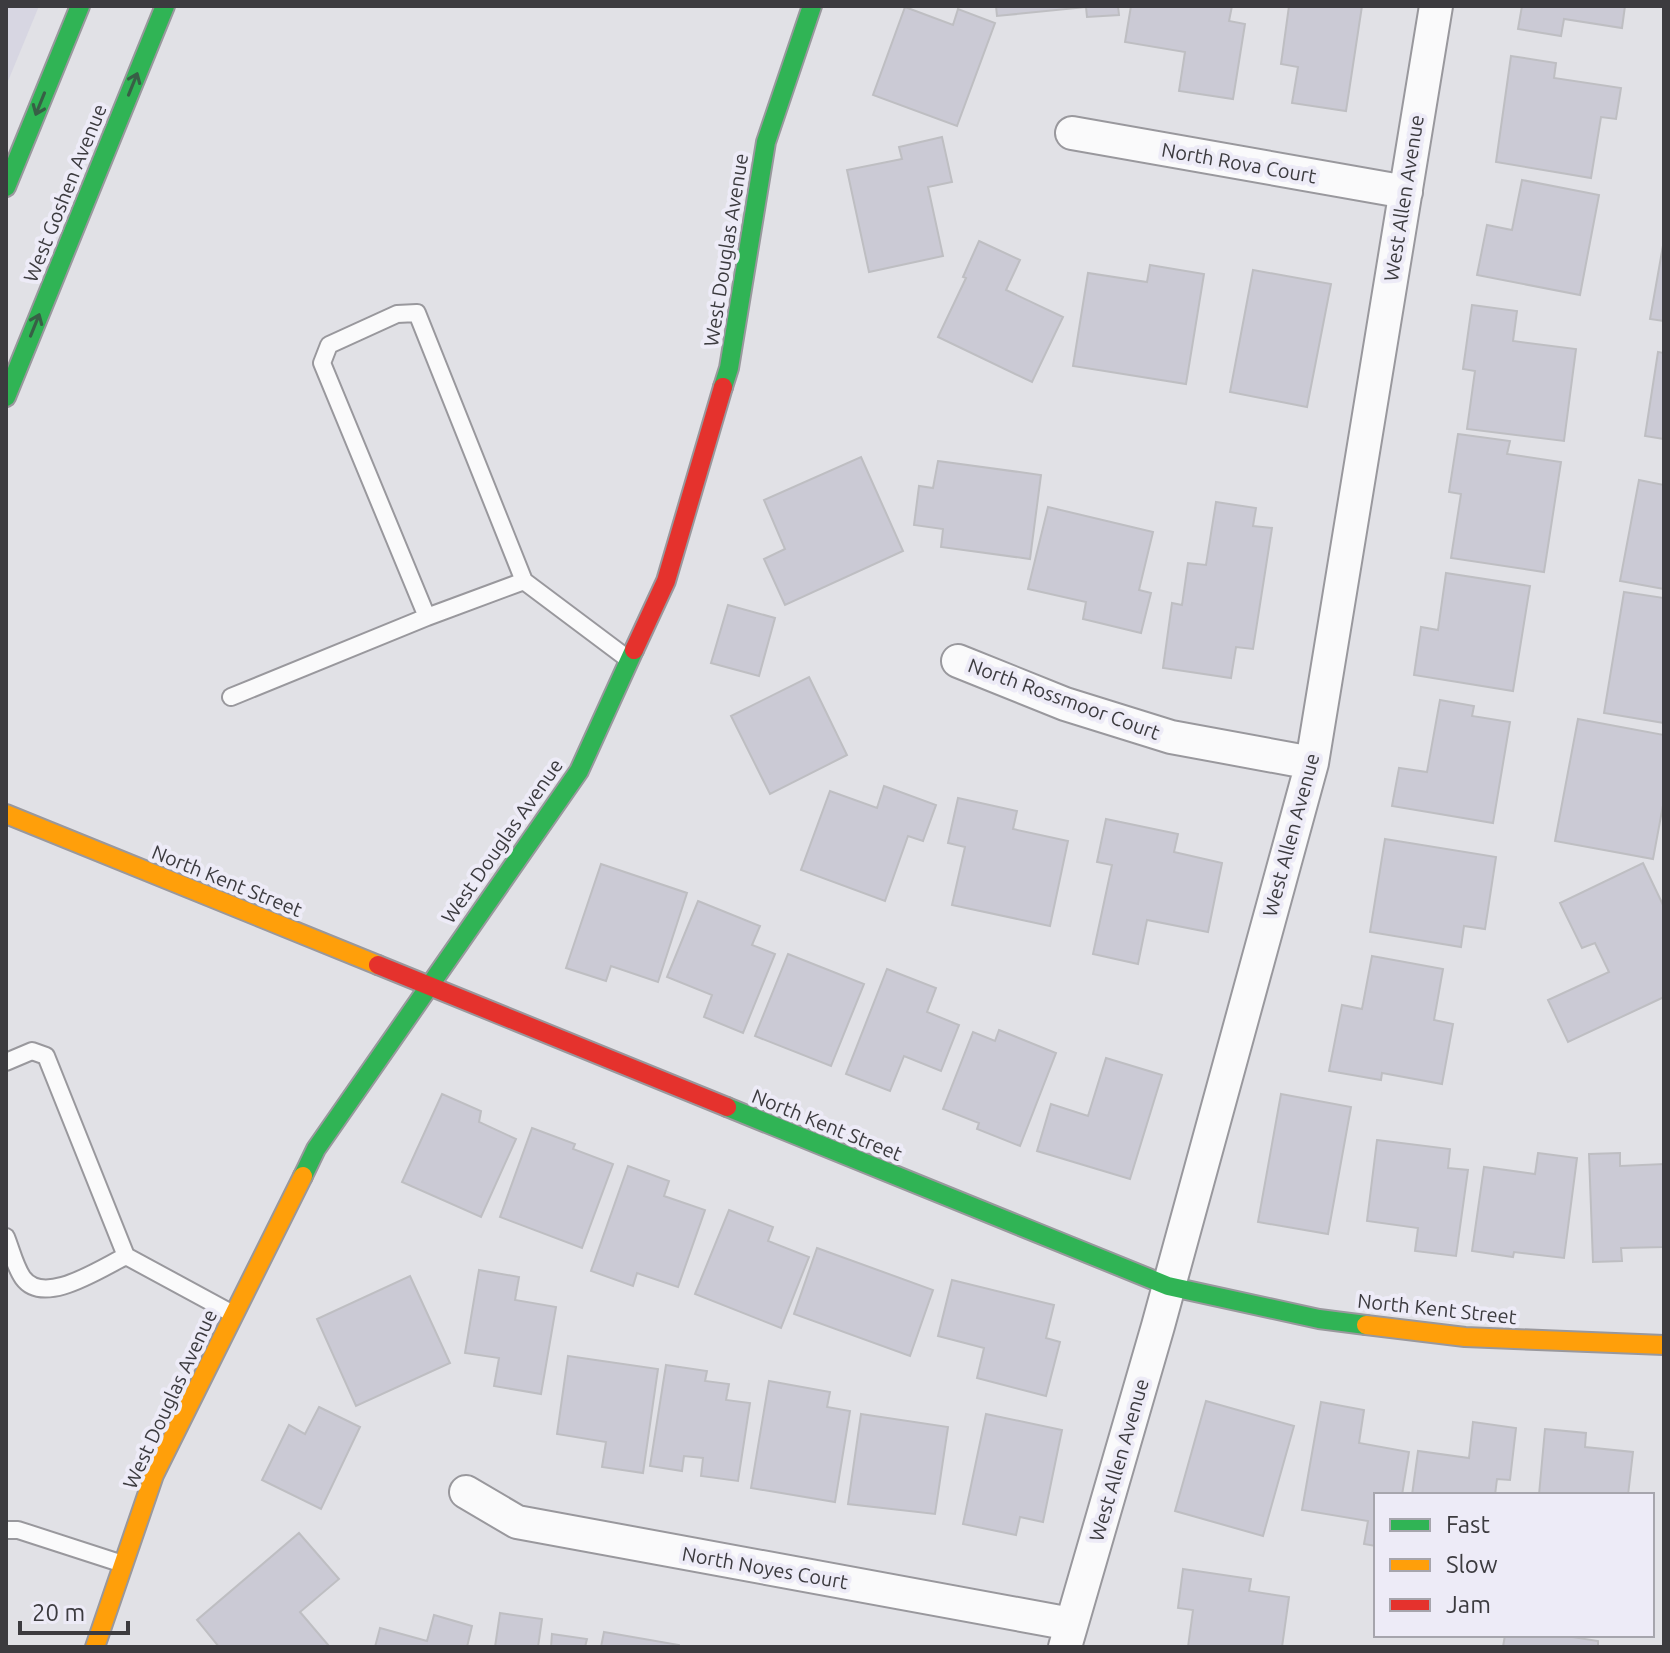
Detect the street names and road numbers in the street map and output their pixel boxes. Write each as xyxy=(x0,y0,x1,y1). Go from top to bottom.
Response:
street label: West Goshen Avenue xyxy=(18,100,111,285)
street label: West Allen Avenue xyxy=(1379,113,1428,283)
street label: North Rova Court xyxy=(1160,138,1318,187)
street label: West Douglas Avenue xyxy=(699,152,752,348)
street label: North Rossmoor Court xyxy=(965,653,1163,744)
street label: West Allen Avenue xyxy=(1258,751,1323,919)
street label: West Douglas Avenue xyxy=(436,754,567,927)
street label: North Kent Street xyxy=(149,840,306,921)
street label: North Kent Street xyxy=(749,1084,906,1165)
street label: North Kent Street xyxy=(1356,1289,1518,1328)
street label: West Douglas Avenue xyxy=(118,1305,221,1492)
street label: West Allen Avenue xyxy=(1084,1376,1153,1544)
street label: North Noyes Court xyxy=(680,1542,850,1593)

